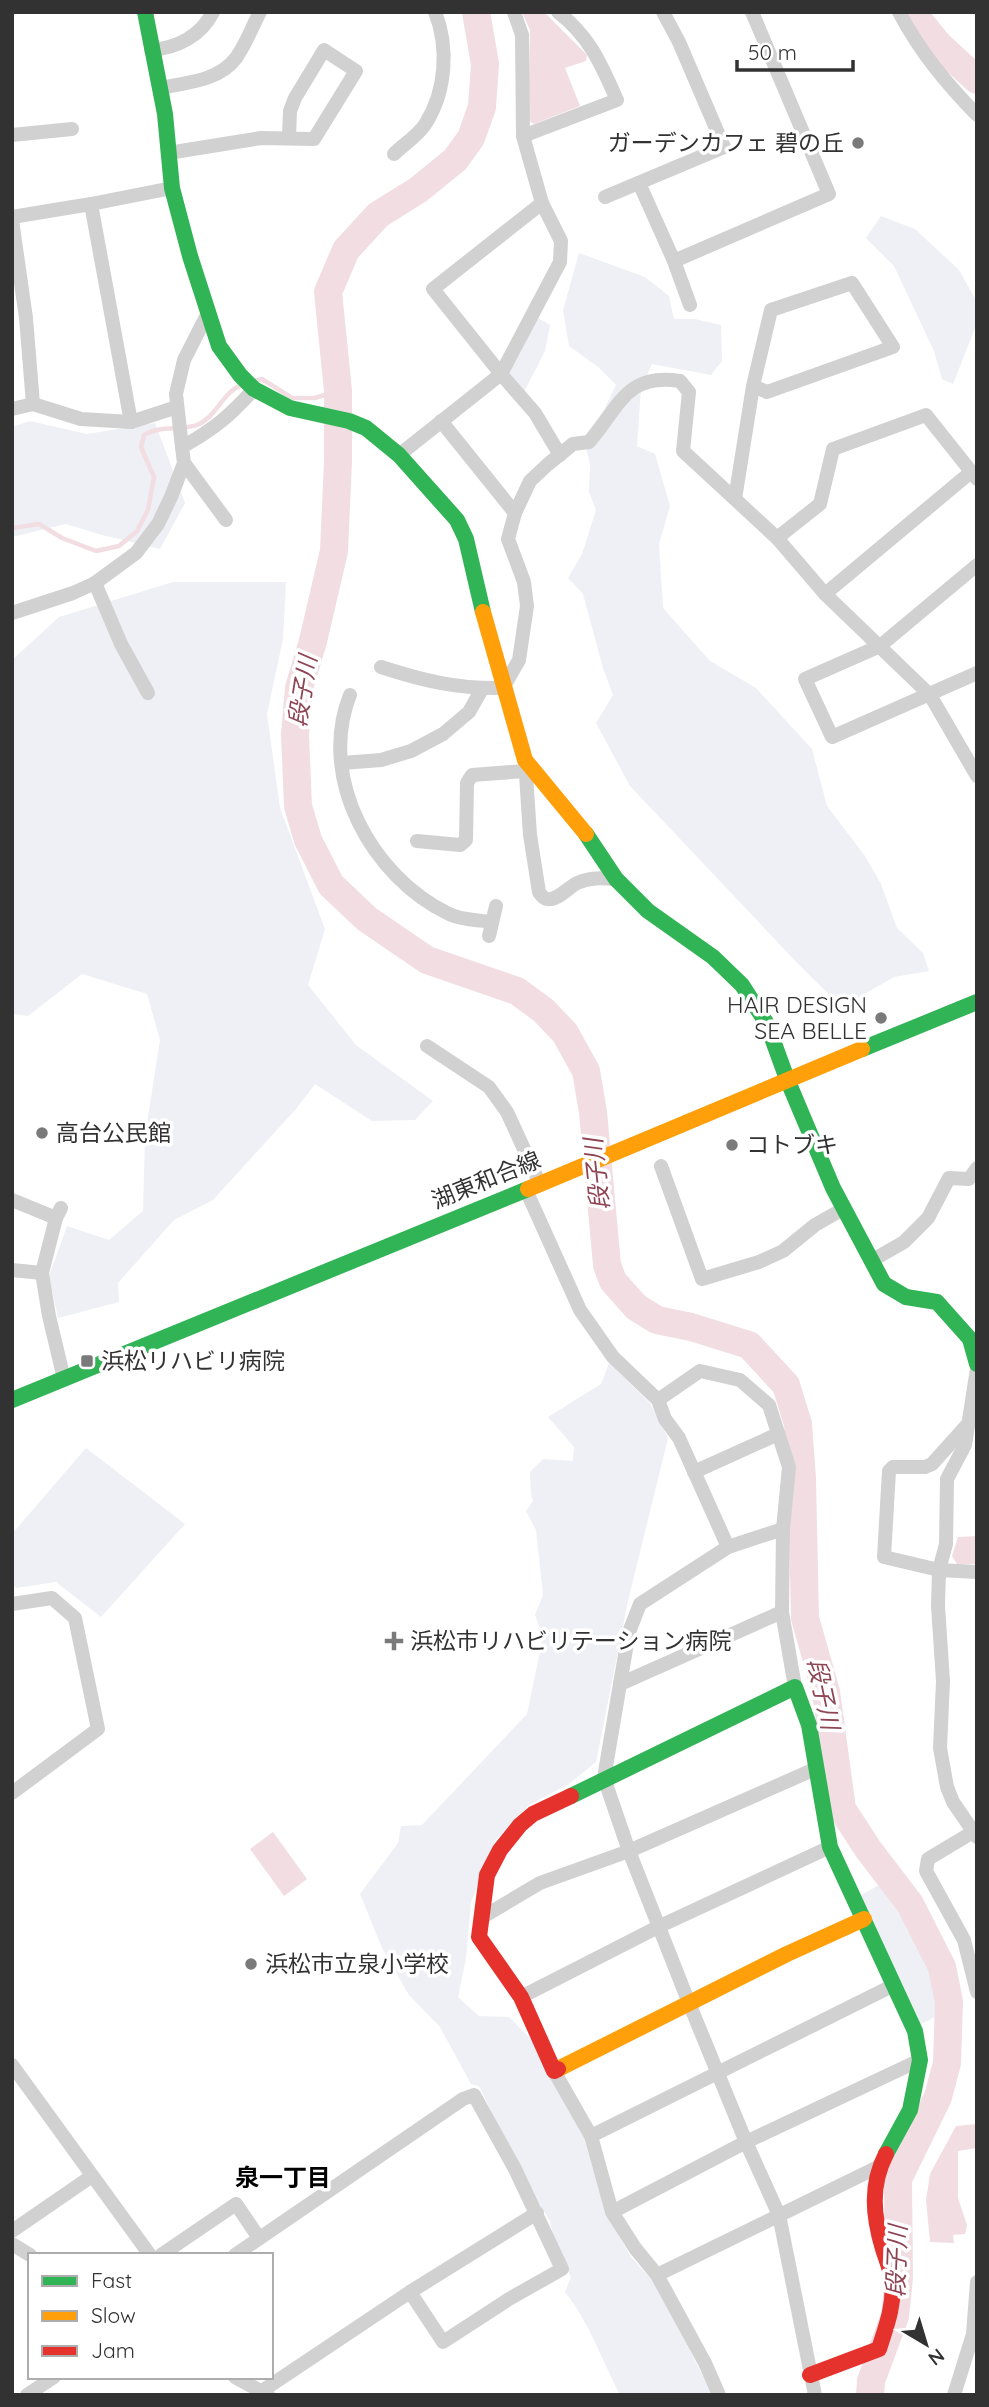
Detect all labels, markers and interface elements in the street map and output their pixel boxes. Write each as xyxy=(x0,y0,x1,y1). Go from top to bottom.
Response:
scale bar xyxy=(737,28,852,72)
text: 50 m xyxy=(748,39,797,65)
place label: ガーデンカフェ 碧の丘 xyxy=(608,128,844,157)
marker: ガーデンカフェ 碧の丘 xyxy=(850,135,866,151)
water label: 段子川 xyxy=(282,650,323,729)
place label: HAIR DESIGN SEA BELLE xyxy=(727,990,867,1045)
marker: HAIR DESIGN SEA BELLE xyxy=(873,1010,889,1026)
place label: 高台公民館 xyxy=(56,1118,171,1147)
marker: 高台公民館 xyxy=(34,1125,50,1141)
place label: コトブキ xyxy=(746,1130,838,1159)
water label: 段子川 xyxy=(577,1134,615,1211)
marker: コトブキ xyxy=(724,1137,740,1153)
street label: 湖東和合線 xyxy=(427,1145,545,1215)
place label: 浜松リハビリ病院 xyxy=(101,1346,285,1375)
marker: 浜松リハビリ病院 xyxy=(79,1353,95,1369)
place label: 浜松市リハビリテーション病院 xyxy=(410,1626,732,1655)
marker: 浜松市リハビリテーション病院 xyxy=(384,1631,404,1651)
water label: 段子川 xyxy=(802,1655,847,1735)
place label: 浜松市立泉小学校 xyxy=(265,1949,449,1978)
marker: 浜松市立泉小学校 xyxy=(243,1956,259,1972)
district label: 泉一丁目 xyxy=(235,2162,331,2192)
water label: 段子川 xyxy=(880,2221,912,2297)
legend xyxy=(28,2253,273,2379)
text: Fast xyxy=(91,2267,132,2293)
text: Slow xyxy=(91,2302,136,2328)
north arrow xyxy=(891,2309,961,2379)
text: Jam xyxy=(91,2337,135,2363)
text: N xyxy=(924,2344,949,2371)

